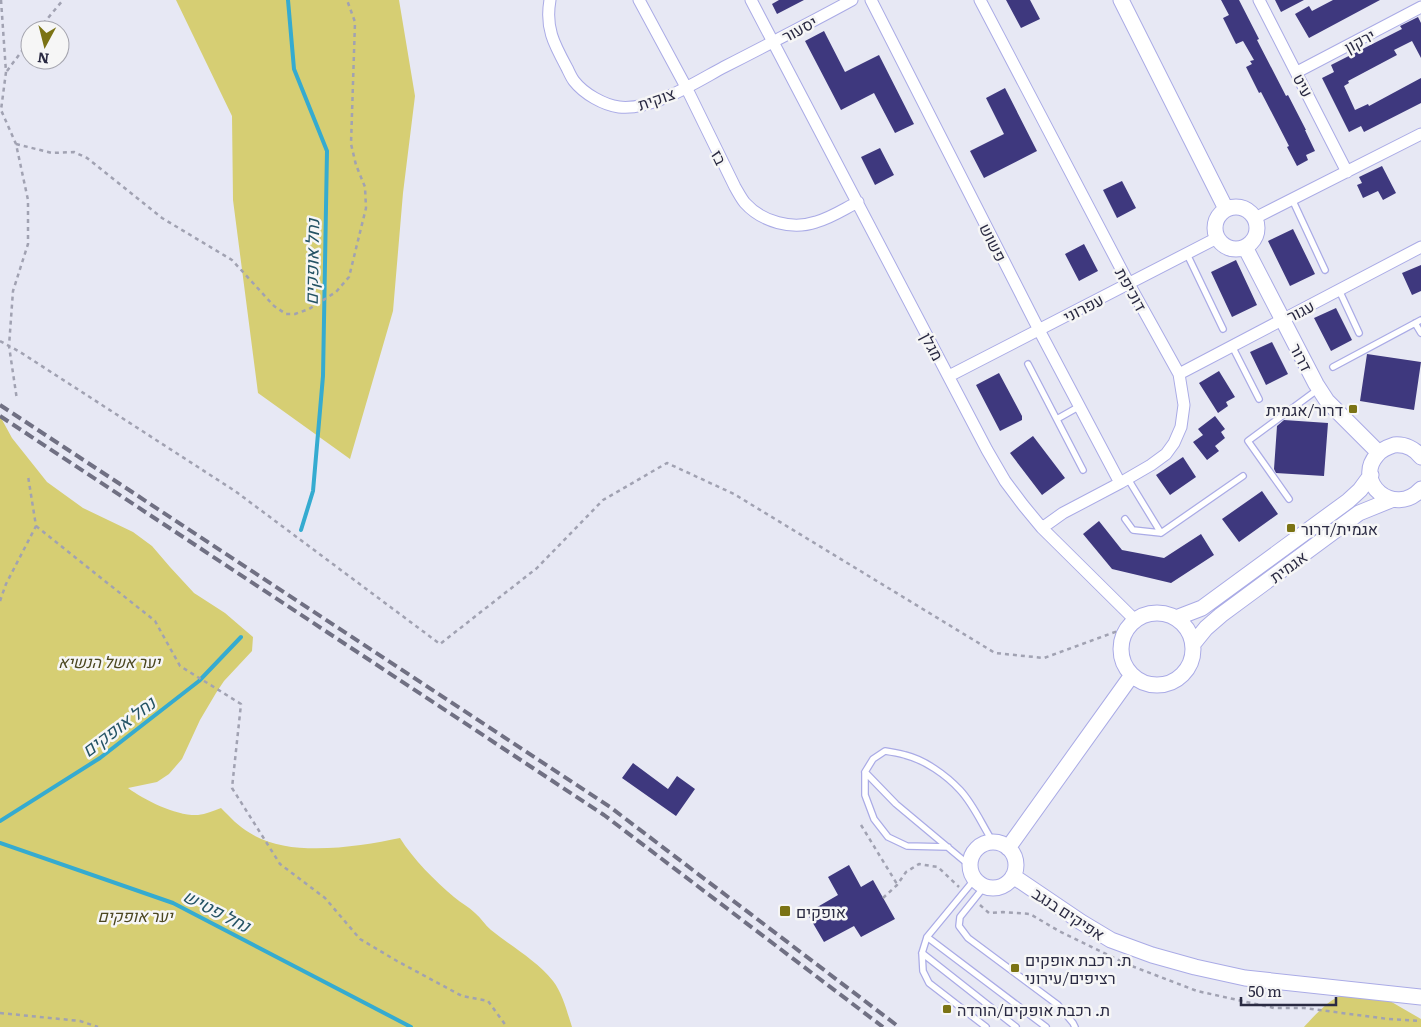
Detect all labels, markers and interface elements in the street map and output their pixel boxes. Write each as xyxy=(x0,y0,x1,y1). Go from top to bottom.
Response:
street label: יסעור xyxy=(777,9,821,47)
north arrow xyxy=(20,20,70,70)
street label: ירקון xyxy=(1339,22,1379,58)
text: N xyxy=(36,48,50,70)
street label: עיט xyxy=(1288,69,1320,101)
street label: צוקית xyxy=(634,80,678,116)
street label: בז xyxy=(706,145,734,169)
water label: נחל אופקים xyxy=(297,217,325,305)
street label: פשוש xyxy=(974,219,1014,265)
street label: דוכיפת xyxy=(1110,263,1154,315)
street label: עפרוני xyxy=(1059,287,1107,327)
street label: עגור xyxy=(1282,293,1318,327)
street label: מגלן xyxy=(916,327,950,365)
street label: דרור xyxy=(1285,339,1319,375)
place label: דרור/אגמית xyxy=(1266,397,1343,421)
marker: דרור/אגמית xyxy=(1347,403,1359,415)
place label: אגמית/דרור xyxy=(1301,516,1378,540)
marker: אגמית/דרור xyxy=(1285,522,1297,534)
street label: אגמית xyxy=(1264,544,1312,588)
park label: יער אשל הנשיא xyxy=(58,649,161,673)
water label: נחל אופקים xyxy=(75,688,162,763)
street label: אפיקים בנגב xyxy=(1028,881,1110,945)
water label: נחל פטיש xyxy=(179,882,257,939)
place label: אופקים xyxy=(796,899,846,923)
park label: יער אופקים xyxy=(98,903,174,927)
marker: אופקים xyxy=(778,904,792,918)
place label: ת. רכבת אופקים רציפים/עירוני xyxy=(1025,947,1132,989)
marker: ת. רכבת אופקים רציפים/עירוני xyxy=(1009,962,1021,974)
scale bar xyxy=(1241,974,1336,1006)
text: 50 m xyxy=(1248,979,1282,1002)
place label: ת. רכבת אופקים/הורדה xyxy=(957,997,1110,1021)
marker: ת. רכבת אופקים/הורדה xyxy=(941,1003,953,1015)

